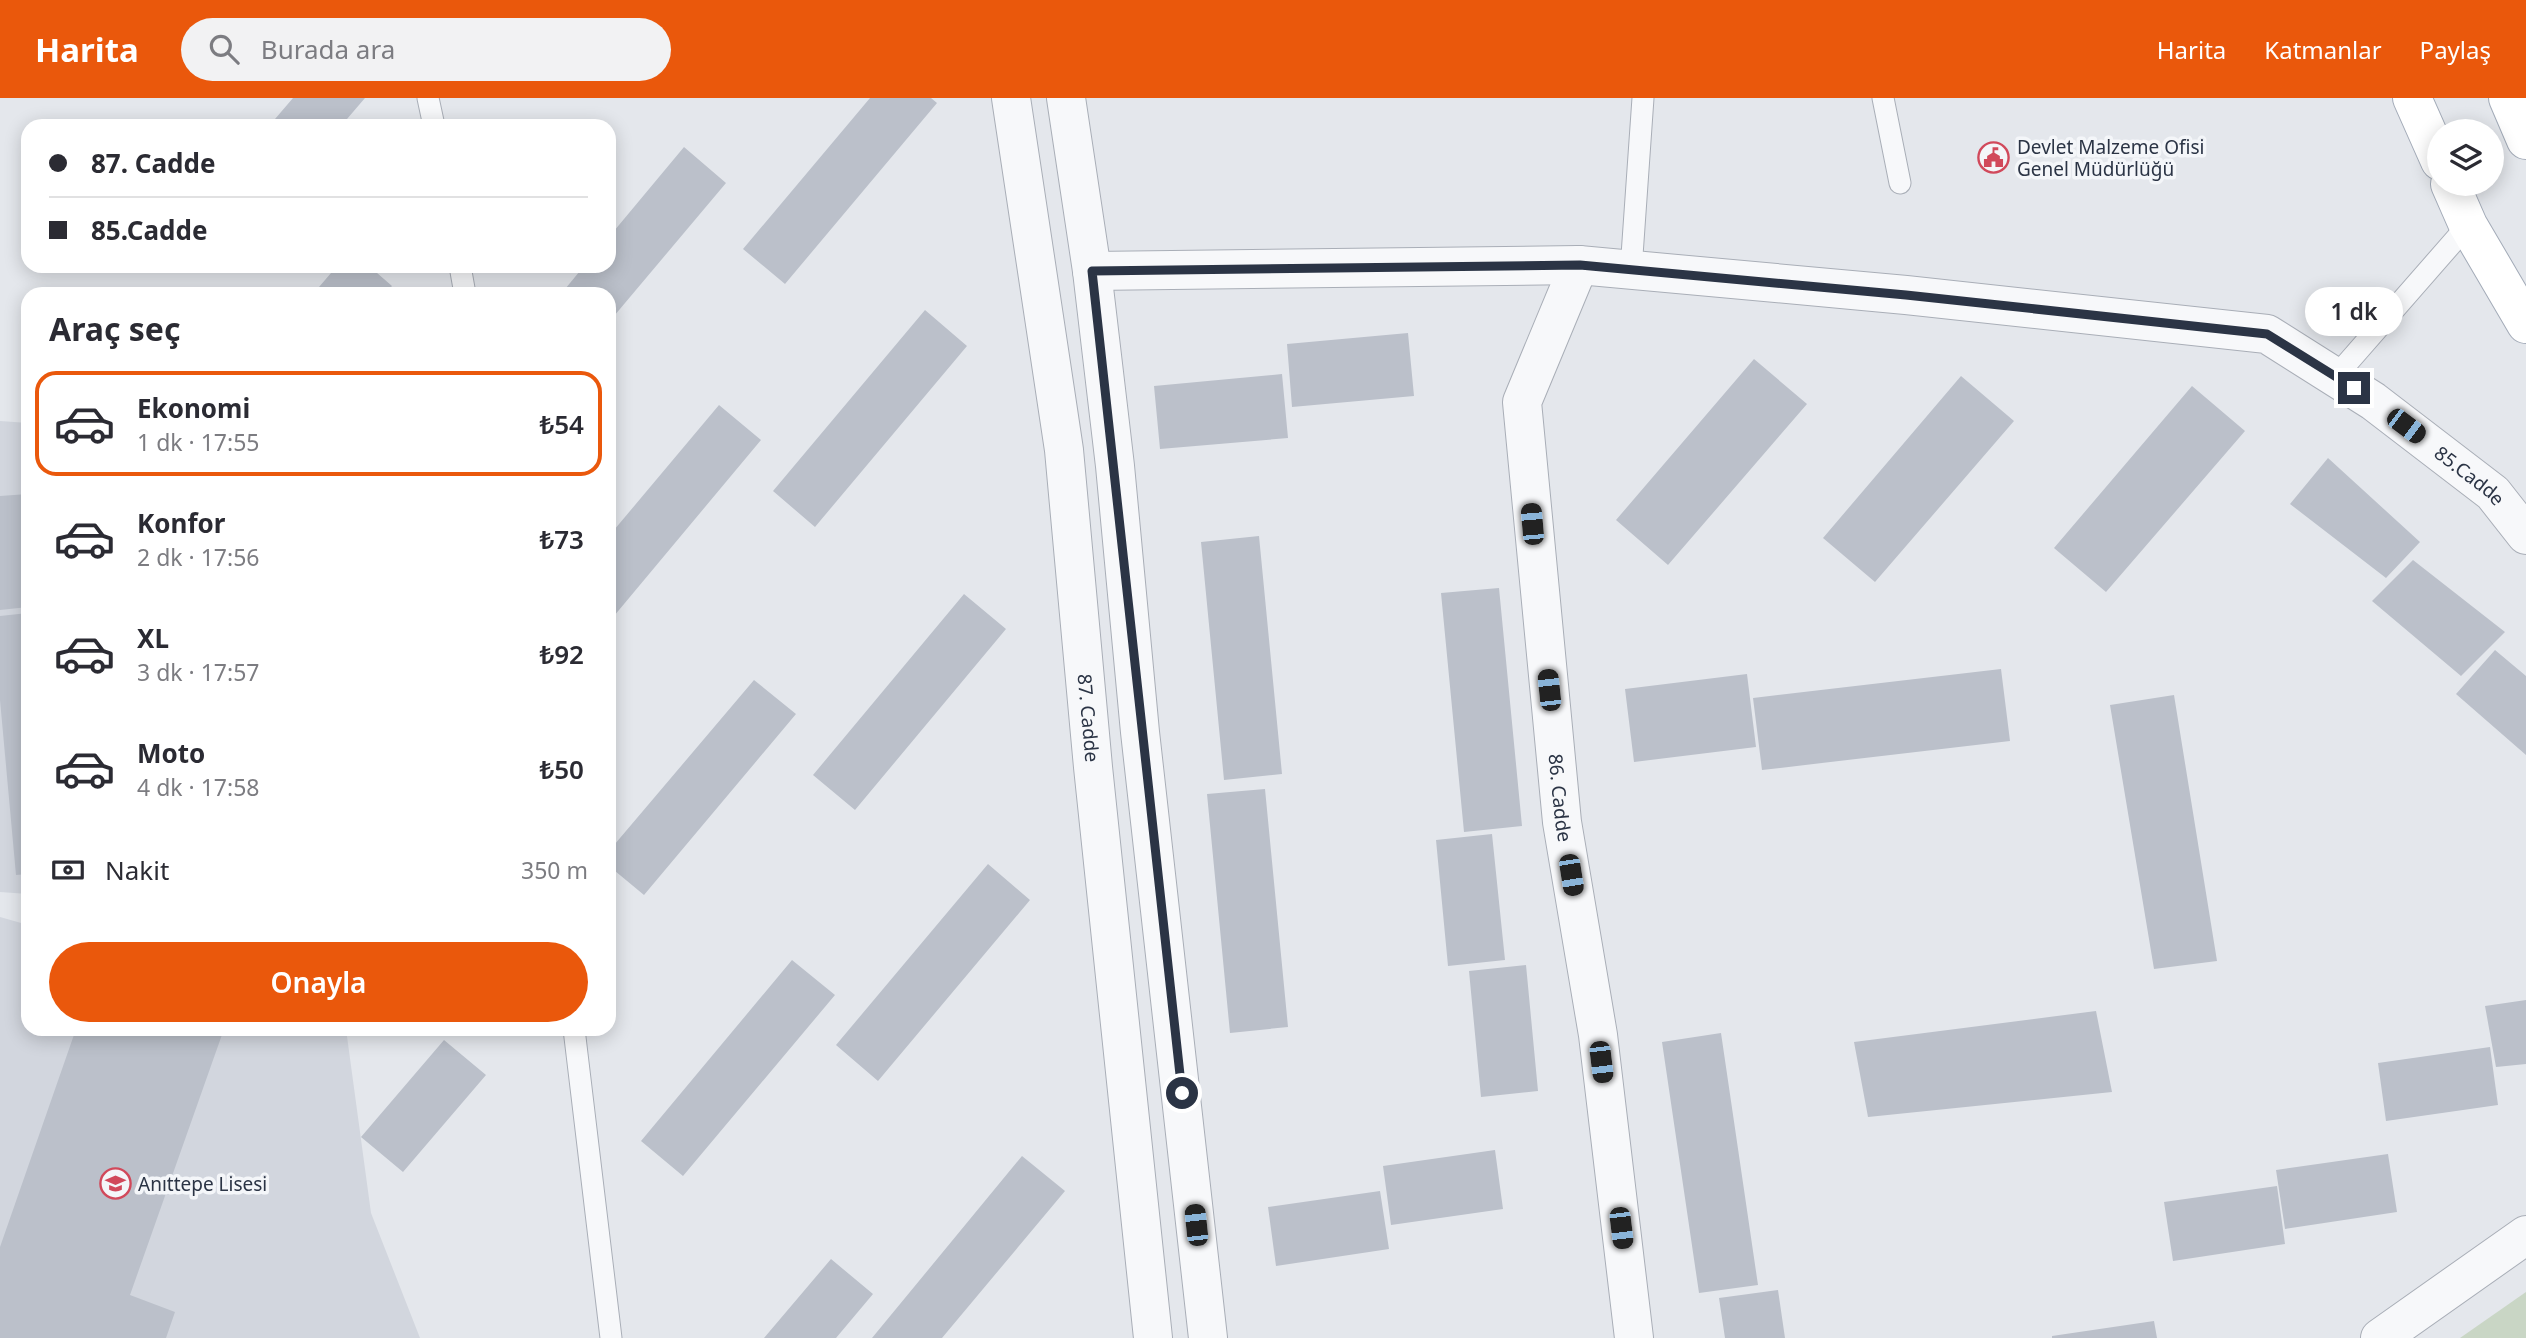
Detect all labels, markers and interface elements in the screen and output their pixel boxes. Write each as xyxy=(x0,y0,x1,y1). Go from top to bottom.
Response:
search box xyxy=(181,18,671,81)
text: Harita xyxy=(35,27,139,72)
icon: search xyxy=(205,30,243,68)
text: Burada ara xyxy=(261,31,395,67)
text: Harita xyxy=(2157,33,2226,66)
text: Katmanlar xyxy=(2264,33,2382,66)
text: Paylaş xyxy=(2420,33,2491,66)
map controls xyxy=(2427,119,2504,196)
button: layers xyxy=(2427,119,2504,196)
place label: Devlet Malzeme Ofisi Genel Müdürlüğü xyxy=(2017,134,2204,182)
public building icon: Devlet Malzeme Ofisi Genel Müdürlüğü xyxy=(1977,141,2011,175)
text: 87. Cadde xyxy=(91,145,215,181)
text: 85.Cadde xyxy=(91,212,207,248)
callout: 1 dk xyxy=(2305,286,2403,336)
text: 1 dk xyxy=(2330,295,2378,327)
text: Araç seç xyxy=(49,307,181,350)
route end xyxy=(2338,372,2370,404)
text: Ekonomi xyxy=(137,390,250,426)
icon: car xyxy=(53,392,116,455)
car xyxy=(2383,405,2430,447)
text: ₺54 xyxy=(539,406,584,442)
text: 1 dk · 17:55 xyxy=(137,426,259,458)
street label: 85.Cadde xyxy=(2429,440,2511,511)
car xyxy=(1520,502,1545,546)
text: Konfor xyxy=(137,505,225,541)
icon: car xyxy=(53,507,116,570)
text: ₺73 xyxy=(539,521,584,557)
text: 2 dk · 17:56 xyxy=(137,541,259,573)
text: XL xyxy=(137,620,169,656)
icon: car xyxy=(53,622,116,685)
text: ₺92 xyxy=(539,636,584,672)
text: 3 dk · 17:57 xyxy=(137,656,259,688)
car xyxy=(1537,668,1562,712)
street label: 87. Cadde xyxy=(1072,673,1105,763)
text: Moto xyxy=(137,735,205,771)
icon: car xyxy=(53,737,116,800)
text: ₺50 xyxy=(539,751,584,787)
street label: 86. Cadde xyxy=(1543,753,1578,844)
text: 4 dk · 17:58 xyxy=(137,771,259,803)
icon: cash xyxy=(49,851,87,889)
text: Nakit xyxy=(105,852,169,888)
car xyxy=(1558,853,1585,897)
text: 350 m xyxy=(521,854,588,886)
button: Onayla xyxy=(49,942,588,1022)
car xyxy=(1589,1040,1614,1084)
route start xyxy=(1166,1077,1198,1109)
school or university icon: Anıttepe Lisesi xyxy=(98,1167,132,1201)
place label: Anıttepe Lisesi xyxy=(138,1171,267,1197)
car xyxy=(1184,1203,1209,1247)
car xyxy=(1609,1206,1634,1250)

